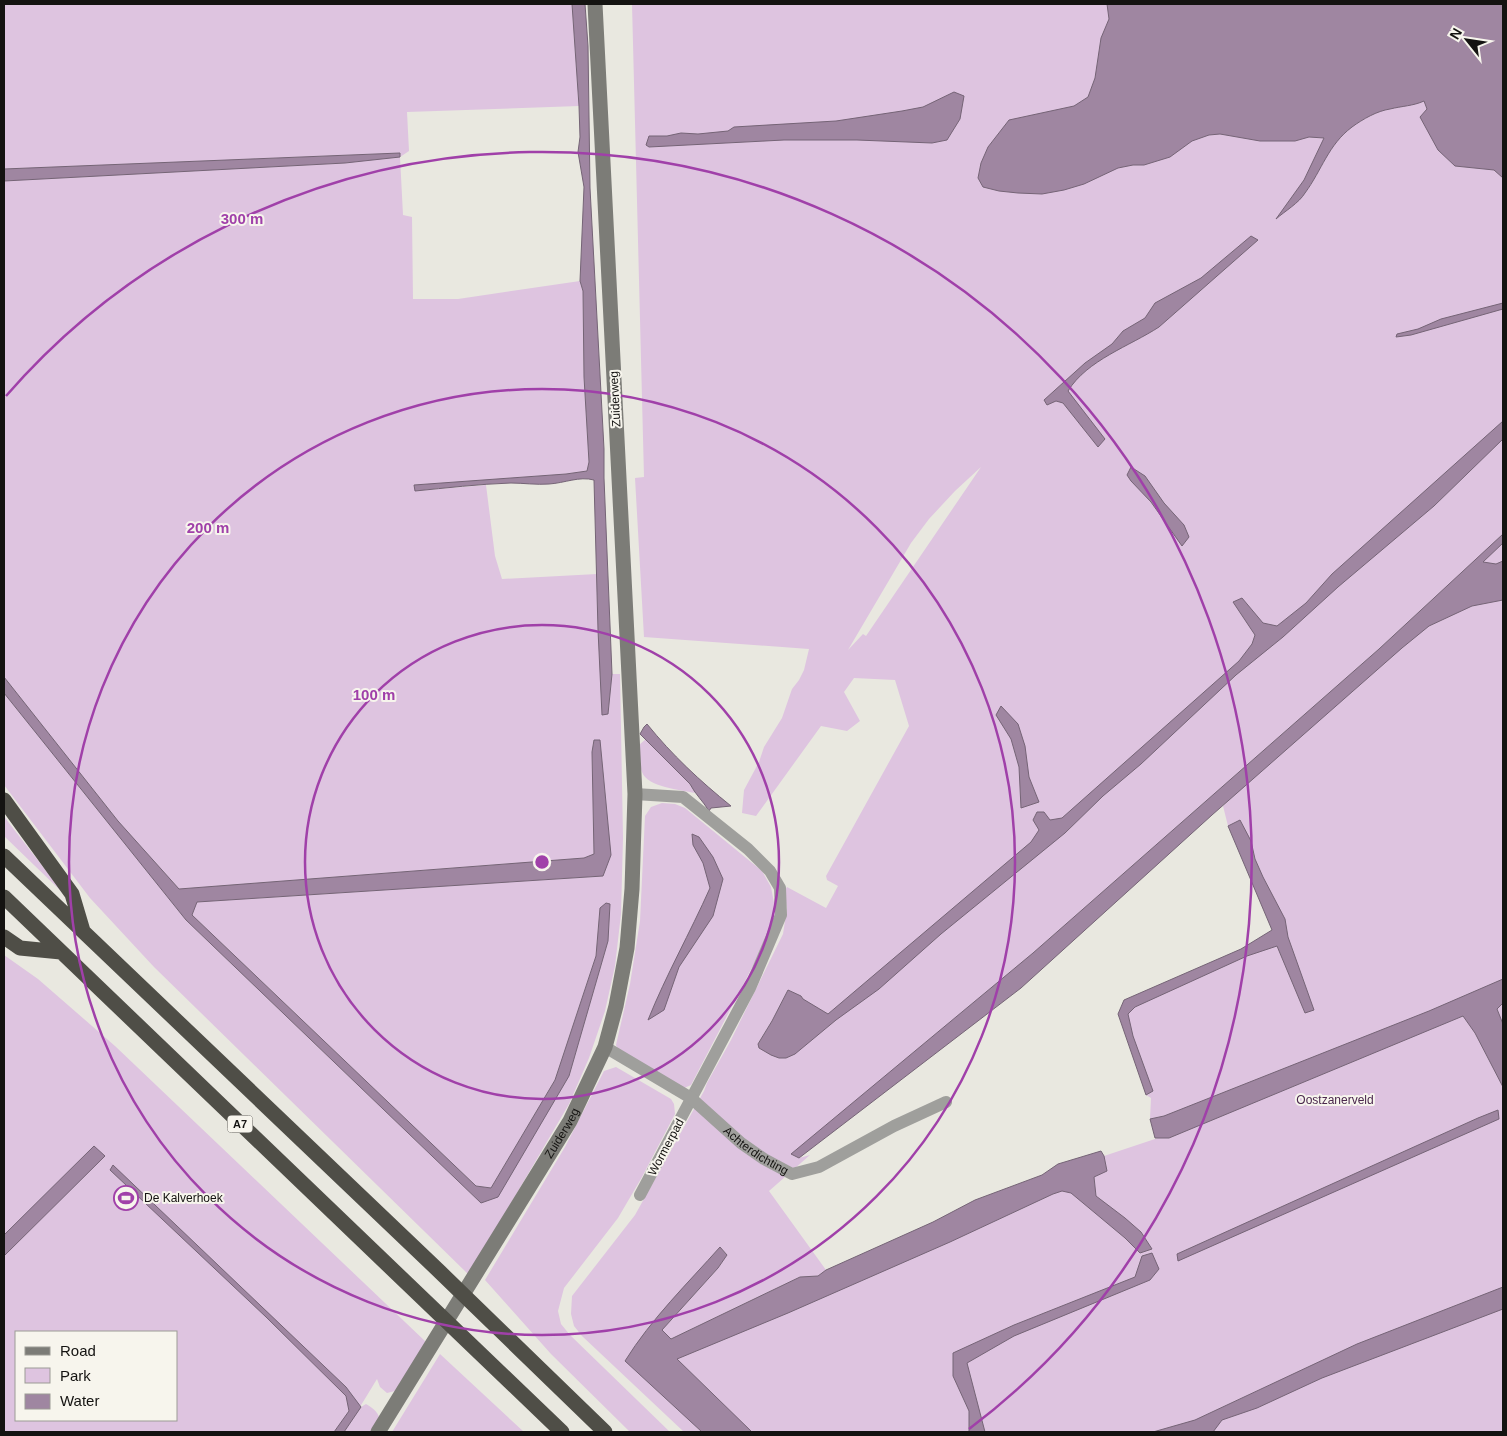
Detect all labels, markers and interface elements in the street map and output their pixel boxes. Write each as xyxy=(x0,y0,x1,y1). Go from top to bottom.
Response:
north arrow xyxy=(1442,15,1492,65)
text: N xyxy=(1446,25,1465,42)
text: 300 m xyxy=(221,210,263,227)
street label: Zuiderweg xyxy=(607,371,623,427)
text: 200 m xyxy=(187,519,229,536)
text: 100 m xyxy=(353,686,395,703)
centre of rings xyxy=(533,853,551,871)
park label: Oostzanerveld xyxy=(1296,1093,1374,1107)
street label: Zuiderweg xyxy=(542,1106,582,1161)
road number: A7 xyxy=(228,1116,252,1132)
street label: Wormerpad xyxy=(645,1116,687,1178)
street label: Achterdichting xyxy=(720,1124,791,1178)
sports icon: De Kalverhoek xyxy=(113,1185,139,1211)
place label: De Kalverhoek xyxy=(144,1191,224,1205)
legend xyxy=(15,1331,178,1421)
text: Road xyxy=(60,1342,96,1359)
text: Park xyxy=(60,1367,91,1384)
text: Water xyxy=(60,1392,99,1409)

